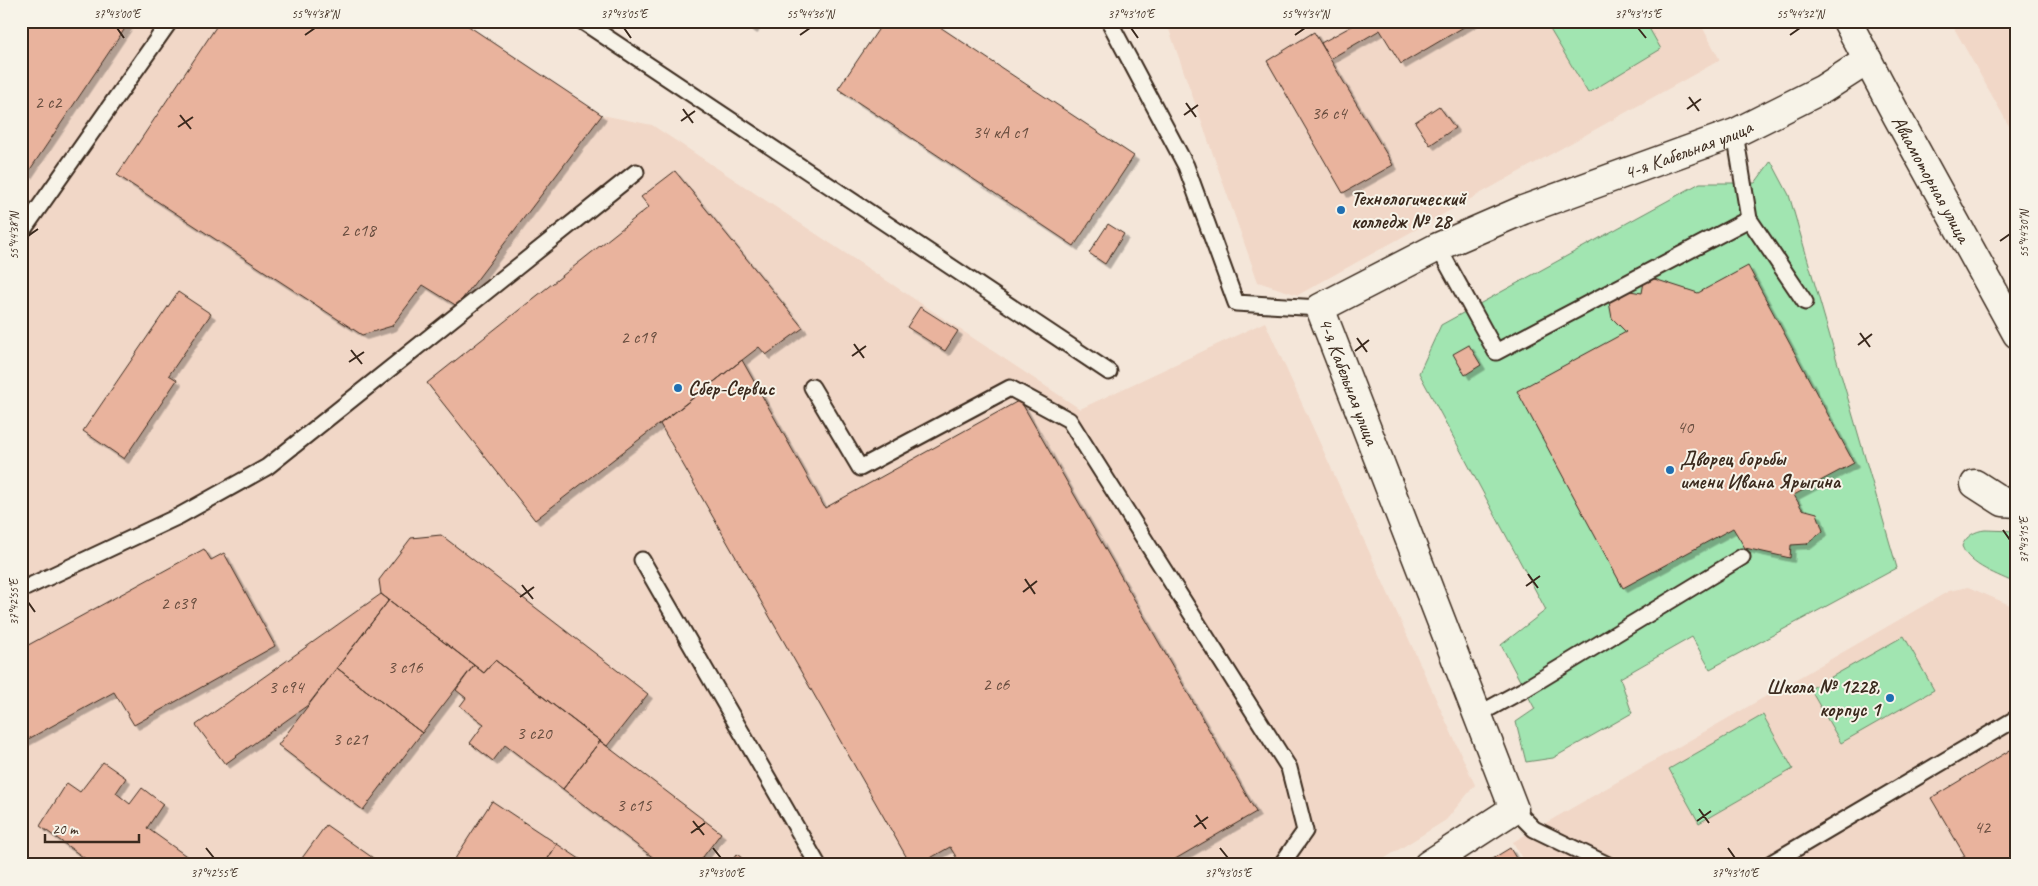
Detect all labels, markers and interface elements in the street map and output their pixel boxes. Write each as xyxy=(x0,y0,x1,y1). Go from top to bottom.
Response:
text: 37°43'00"E xyxy=(94,6,142,22)
text: 55°44'38"N xyxy=(291,6,340,22)
text: 37°43'05"E xyxy=(601,6,649,22)
text: 55°44'36"N xyxy=(786,6,835,22)
text: 37°43'10"E xyxy=(1108,6,1156,22)
text: 55°44'34"N xyxy=(1281,6,1330,22)
text: 37°43'15"E xyxy=(1615,6,1663,22)
text: 55°44'32"N xyxy=(1776,6,1825,22)
house number: 2 с2 xyxy=(35,91,63,113)
house number: 36 с4 xyxy=(1311,102,1348,124)
street label: Авиамоторная улица xyxy=(1886,111,1977,249)
street label: 4-я Кабельная улица xyxy=(1621,114,1758,185)
house number: 34 кА с1 xyxy=(972,121,1028,143)
place label: Технологический колледж № 28 xyxy=(1351,186,1467,234)
marker: Технологический колледж № 28 xyxy=(1335,204,1347,216)
text: 55°44'30"N xyxy=(2016,209,2032,258)
text: 55°44'38"N xyxy=(6,211,22,260)
house number: 2 с18 xyxy=(340,219,377,241)
street label: 4-я Кабельная улица xyxy=(1313,314,1385,450)
house number: 2 с19 xyxy=(620,326,657,348)
place label: Сбер-Сервис xyxy=(688,376,775,401)
marker: Сбер-Сервис xyxy=(672,382,684,394)
house number: 40 xyxy=(1677,416,1695,438)
place label: Дворец борьбы имени Ивана Ярыгина xyxy=(1680,446,1842,494)
marker: Дворец борьбы имени Ивана Ярыгина xyxy=(1664,464,1676,476)
text: 37°43'15"E xyxy=(2016,515,2032,563)
text: 37°42'55"E xyxy=(6,577,22,625)
house number: 2 с39 xyxy=(160,592,197,614)
house number: 3 с16 xyxy=(387,656,423,678)
house number: 2 с6 xyxy=(983,673,1010,695)
place label: Школа № 1228, корпус 1 xyxy=(1766,674,1882,723)
house number: 3 с94 xyxy=(268,676,305,698)
marker: Школа № 1228, корпус 1 xyxy=(1884,692,1896,704)
house number: 3 с20 xyxy=(516,722,553,744)
house number: 3 с21 xyxy=(332,728,368,750)
house number: 3 с15 xyxy=(616,794,652,816)
scale bar xyxy=(45,811,139,843)
house number: 42 xyxy=(1974,816,1992,838)
text: 20 m xyxy=(52,820,79,839)
text: 37°42'55"E xyxy=(191,865,239,881)
text: 37°43'00"E xyxy=(698,865,746,881)
text: 37°43'05"E xyxy=(1205,865,1253,881)
text: 37°43'10"E xyxy=(1712,865,1760,881)

